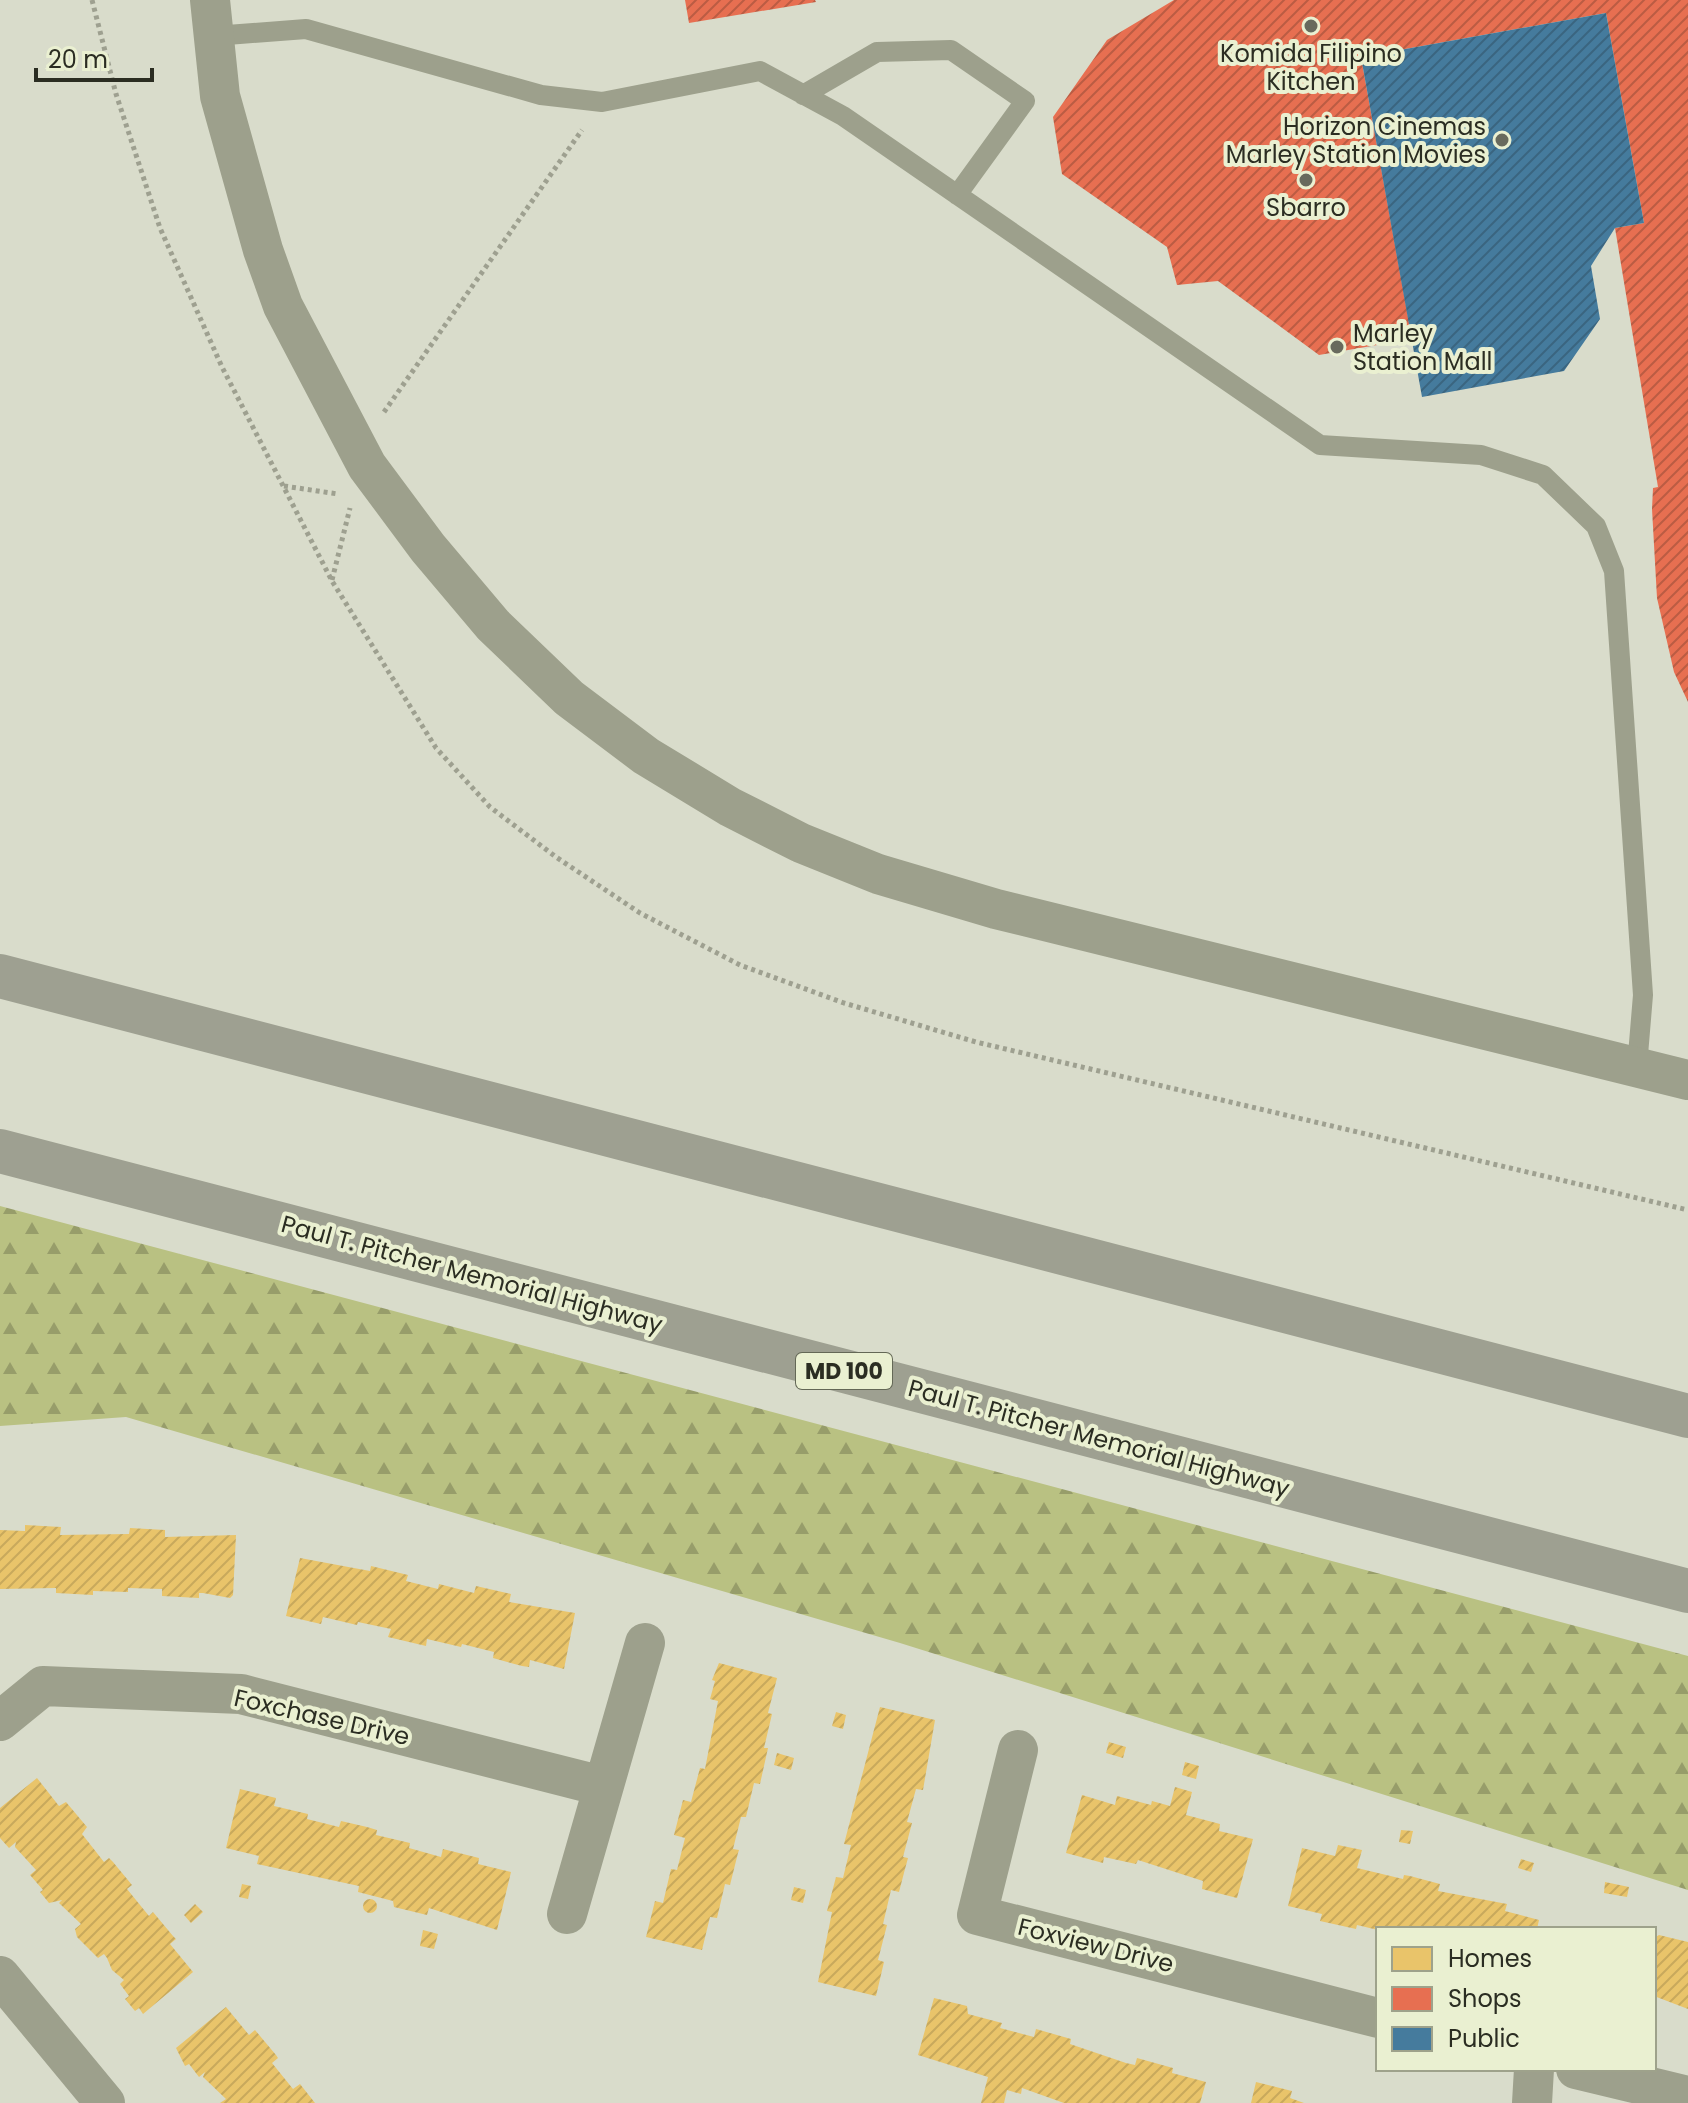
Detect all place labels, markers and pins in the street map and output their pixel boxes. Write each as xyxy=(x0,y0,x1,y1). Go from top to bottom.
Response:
marker: Komida Filipino Kitchen xyxy=(1302,17,1320,35)
place label: Komida Filipino Kitchen xyxy=(1220,37,1402,98)
place label: Horizon Cinemas Marley Station Movies xyxy=(1226,110,1486,171)
marker: Horizon Cinemas Marley Station Movies xyxy=(1493,131,1511,149)
marker: Sbarro xyxy=(1297,171,1315,189)
place label: Sbarro xyxy=(1266,191,1346,224)
place label: Marley Station Mall xyxy=(1353,317,1493,378)
marker: Marley Station Mall xyxy=(1328,338,1346,356)

